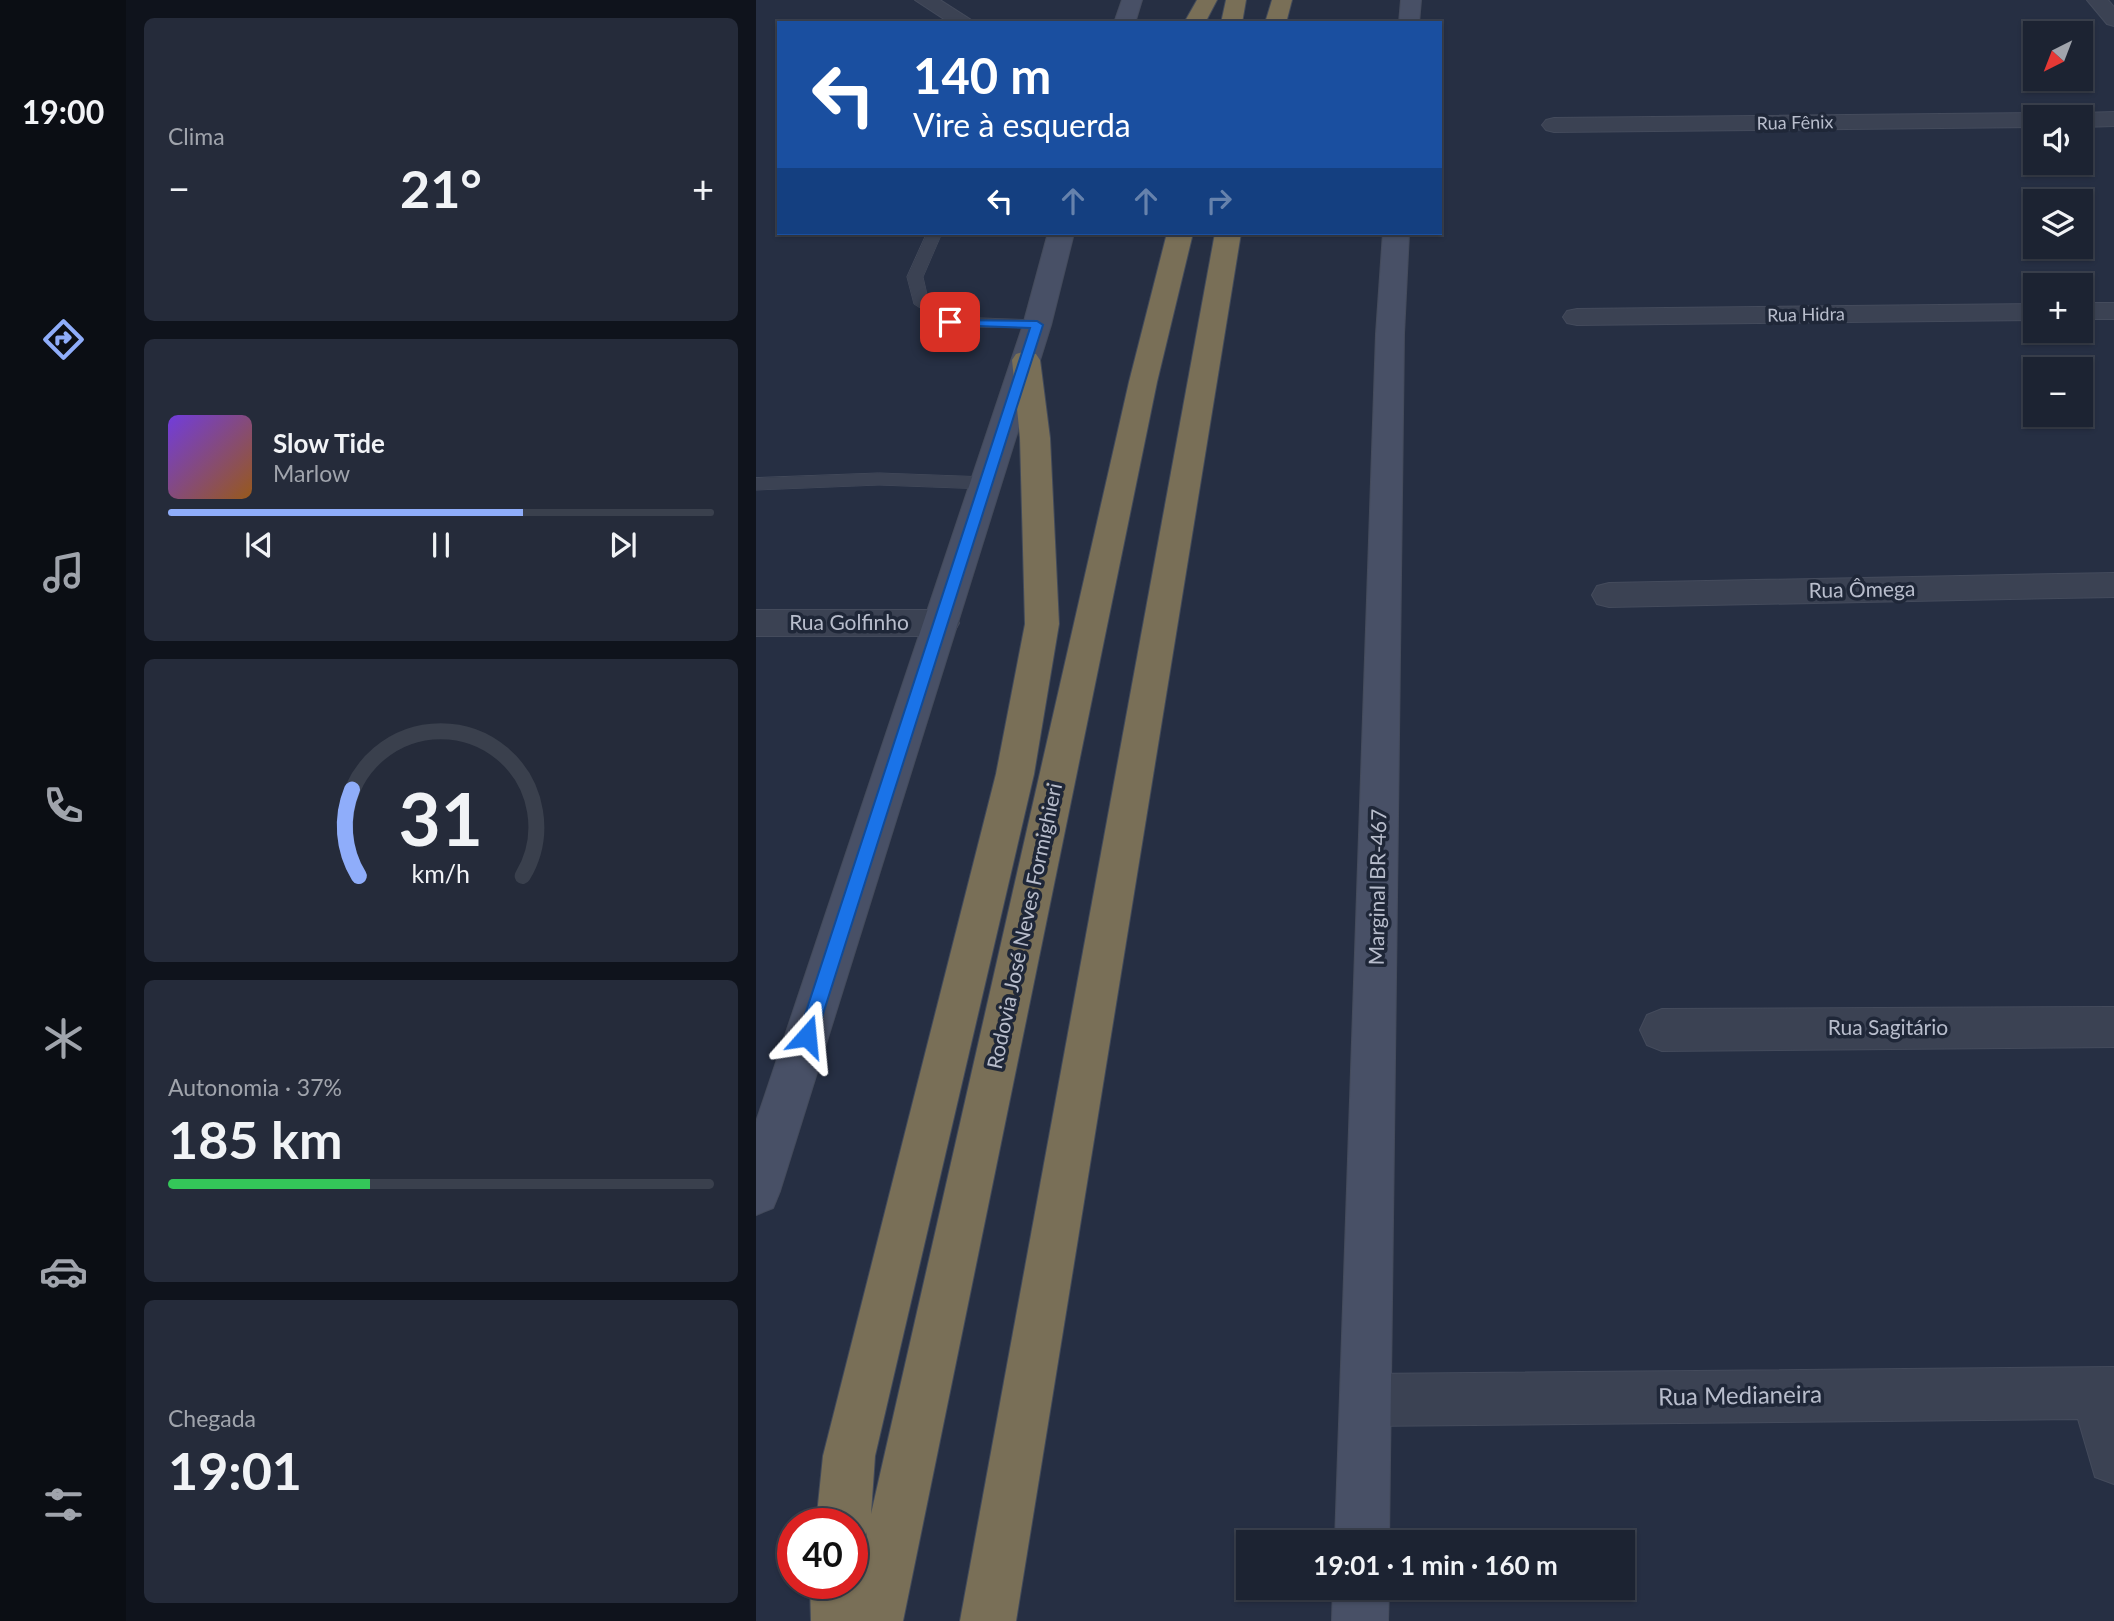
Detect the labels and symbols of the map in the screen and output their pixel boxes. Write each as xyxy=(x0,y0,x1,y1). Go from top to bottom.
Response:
north arrow xyxy=(2023,21,2093,91)
street label: Rua Fênix xyxy=(1756,110,1834,134)
pin xyxy=(920,292,980,352)
street label: Rua Hidra xyxy=(1767,302,1845,326)
street label: Rua Ômega xyxy=(1808,575,1915,602)
street label: Rua Golfinho xyxy=(789,609,909,634)
street label: Rodovia José Neves Formighieri xyxy=(981,780,1066,1071)
street label: Marginal BR-467 xyxy=(1363,808,1390,965)
position arrow xyxy=(770,999,844,1073)
street label: Rua Sagitário xyxy=(1828,1014,1948,1039)
street label: Rua Medianeira xyxy=(1658,1379,1822,1410)
speed limit sign: 40 xyxy=(777,1508,868,1599)

